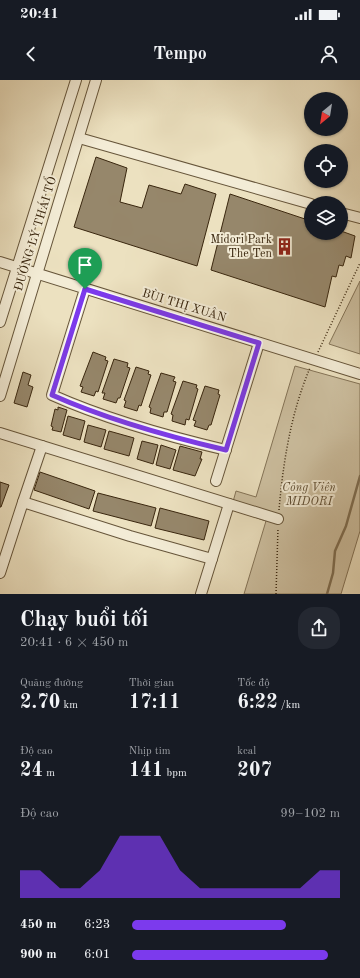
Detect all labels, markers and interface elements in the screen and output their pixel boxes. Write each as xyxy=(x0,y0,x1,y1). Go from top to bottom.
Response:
text: 20:41 xyxy=(20,7,59,22)
icon: back xyxy=(20,43,42,65)
icon: person xyxy=(318,43,340,65)
text: Tempo xyxy=(153,45,207,63)
north arrow xyxy=(304,92,348,136)
map controls xyxy=(304,92,348,240)
button: locate xyxy=(304,144,348,188)
street label: ĐƯỜNG LÝ THÁI TỔ xyxy=(8,174,59,293)
button: layers xyxy=(304,196,348,240)
place label: Midori Park The Ten xyxy=(210,234,273,260)
building icon: Midori Park The Ten xyxy=(275,237,295,257)
pin xyxy=(68,248,102,289)
icon: arrive xyxy=(74,254,96,276)
street label: BÙI THỊ XUÂN xyxy=(141,284,229,324)
park label: Công Viên MIDORI xyxy=(282,482,336,508)
button: share xyxy=(298,607,340,649)
text: Chạy buổi tối xyxy=(20,609,148,631)
text: 20:41 · 6 × 450 m xyxy=(20,636,128,649)
text: Quãng đường xyxy=(20,678,83,689)
text: Thời gian xyxy=(129,678,174,689)
text: Tốc độ xyxy=(237,678,270,689)
text: 2.70 xyxy=(20,693,60,713)
text: 17:11 xyxy=(129,693,181,713)
text: 6:22 xyxy=(237,693,278,713)
text: km xyxy=(60,700,78,711)
text: /km xyxy=(278,700,300,711)
text: Độ cao xyxy=(20,746,53,757)
text: Nhịp tim xyxy=(129,746,170,757)
text: kcal xyxy=(237,746,256,757)
text: 24 xyxy=(20,761,43,781)
text: 141 xyxy=(129,761,163,781)
text: 207 xyxy=(237,761,272,781)
text: m xyxy=(43,768,55,779)
text: bpm xyxy=(163,768,187,779)
text: Độ cao xyxy=(20,807,59,820)
text: 99–102 m xyxy=(280,807,340,820)
text: 450 m xyxy=(20,918,57,931)
text: 6:23 xyxy=(84,918,110,931)
text: 900 m xyxy=(20,948,57,961)
text: 6:01 xyxy=(84,948,110,961)

